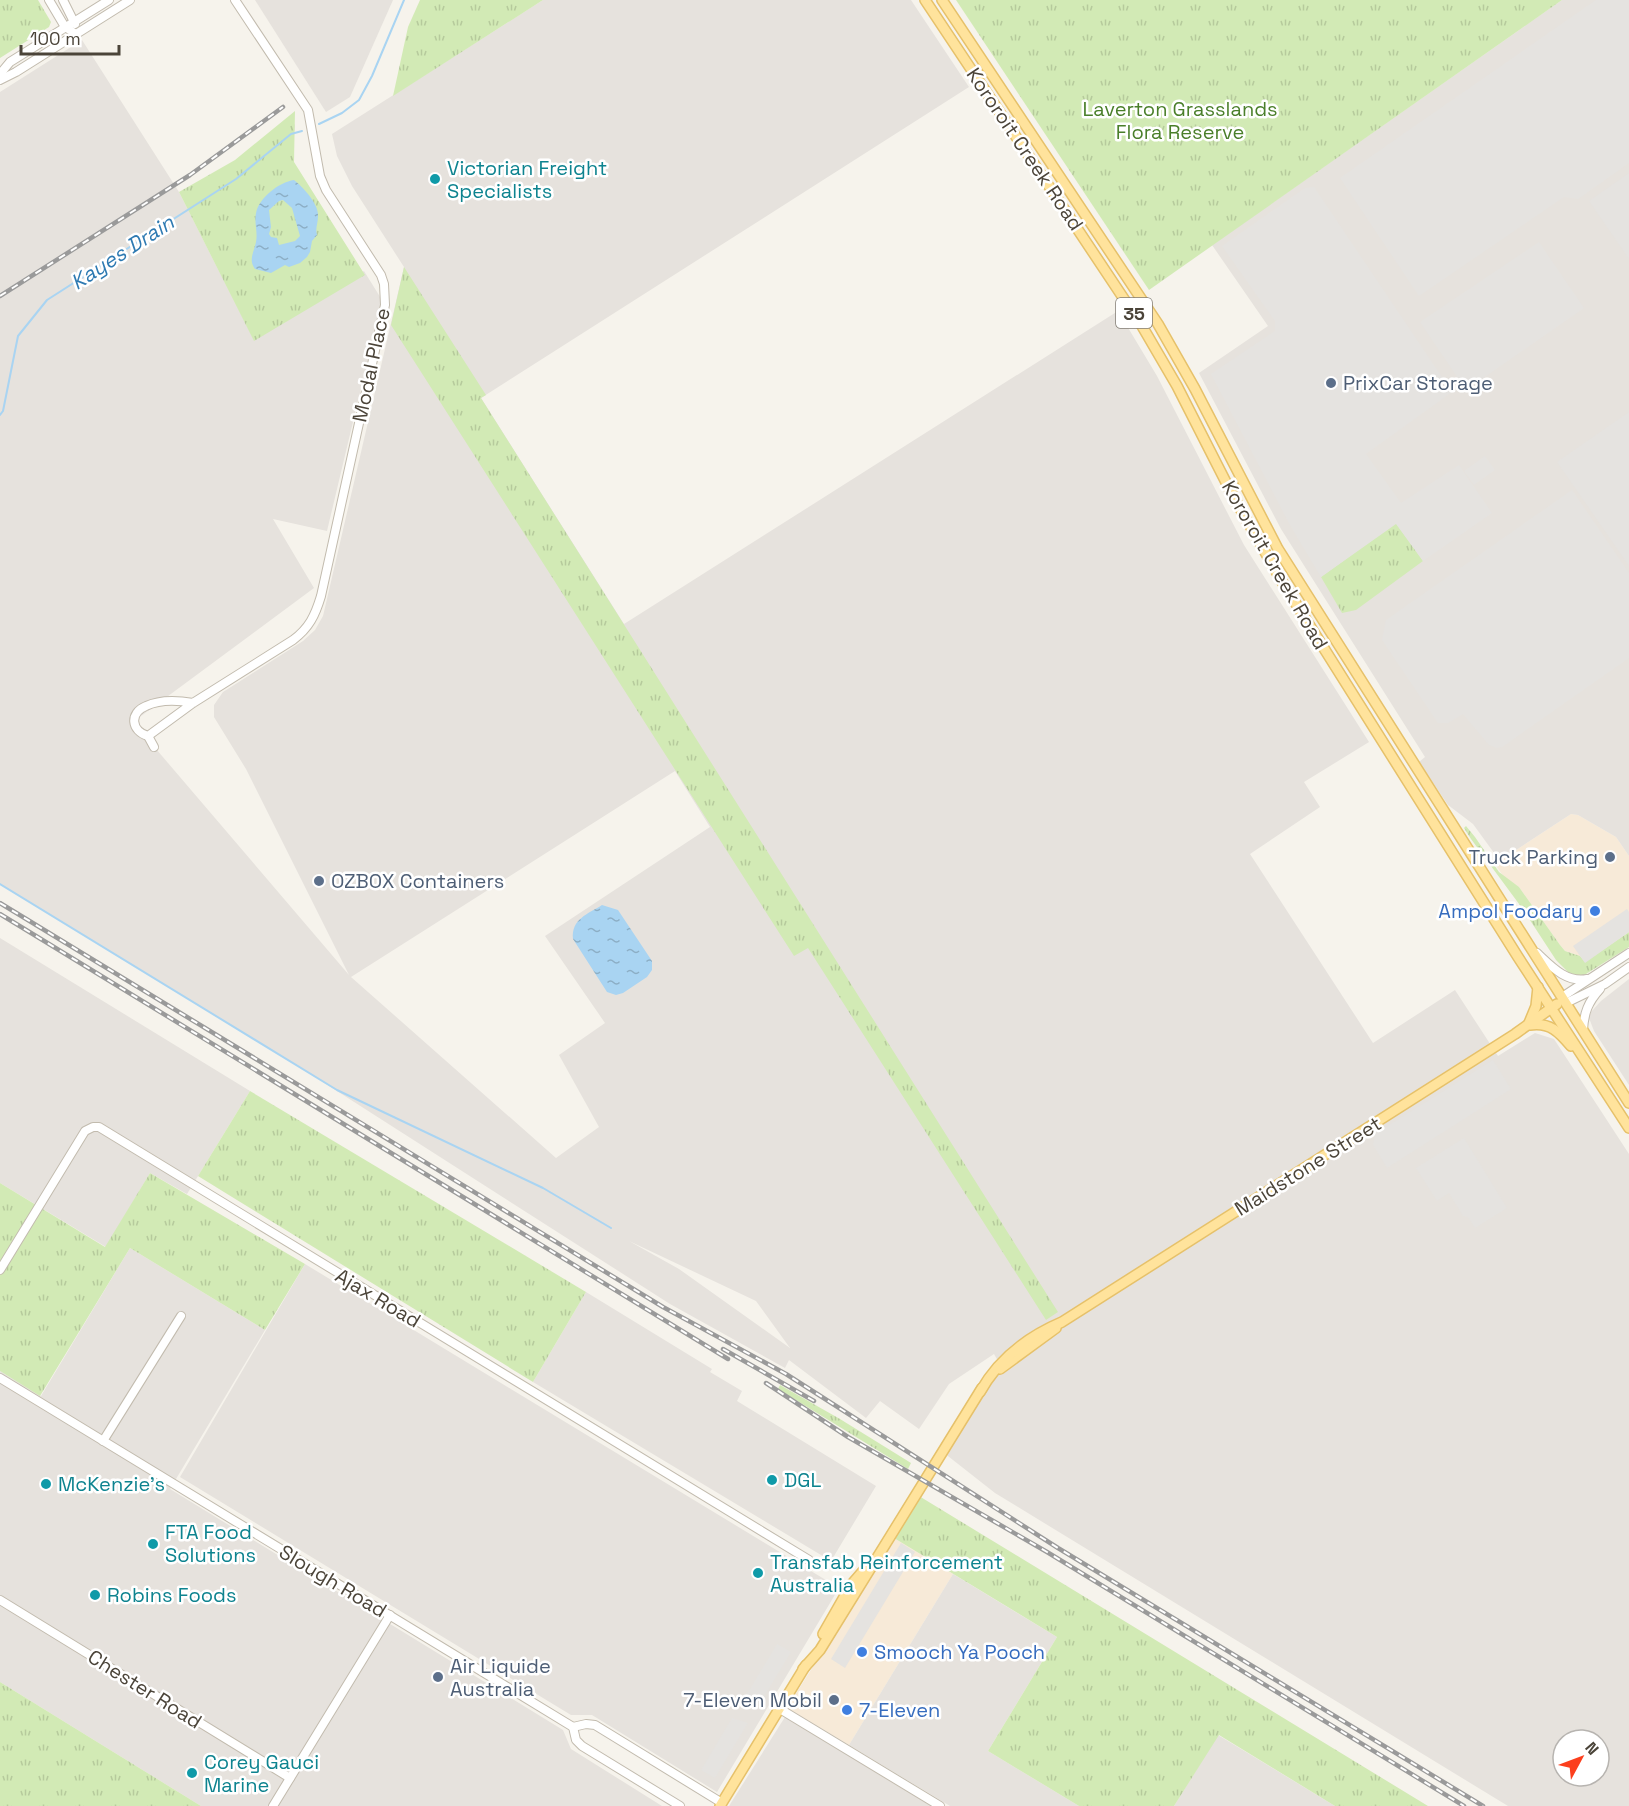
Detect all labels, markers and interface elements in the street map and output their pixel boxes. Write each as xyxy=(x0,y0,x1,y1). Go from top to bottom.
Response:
scale bar xyxy=(21,18,118,56)
text: 100 m xyxy=(30,27,81,50)
street label: Kororoit Creek Road xyxy=(961,62,1089,236)
park label: Laverton Grasslands Flora Reserve xyxy=(1082,96,1278,145)
place label: Victorian Freight Specialists xyxy=(447,155,607,204)
marker: Victorian Freight Specialists xyxy=(428,172,442,186)
water label: Kayes Drain xyxy=(65,208,180,295)
road number: 35 xyxy=(1116,298,1152,328)
street label: Modal Place xyxy=(346,306,396,424)
place label: PrixCar Storage xyxy=(1343,370,1493,396)
marker: PrixCar Storage xyxy=(1324,376,1338,390)
street label: Kororoit Creek Road xyxy=(1216,476,1334,654)
place label: Truck Parking xyxy=(1469,844,1598,870)
marker: Truck Parking xyxy=(1603,850,1617,864)
place label: OZBOX Containers xyxy=(331,868,504,894)
marker: OZBOX Containers xyxy=(312,874,326,888)
place label: Ampol Foodary xyxy=(1438,898,1583,924)
marker: Ampol Foodary xyxy=(1588,904,1602,918)
street label: Maidstone Street xyxy=(1230,1110,1386,1222)
street label: Ajax Road xyxy=(331,1262,425,1334)
place label: DGL xyxy=(784,1467,821,1493)
place label: McKenzie's xyxy=(58,1471,165,1497)
marker: DGL xyxy=(765,1473,779,1487)
marker: McKenzie's xyxy=(39,1477,53,1491)
place label: FTA Food Solutions xyxy=(165,1519,256,1568)
marker: FTA Food Solutions xyxy=(146,1537,160,1551)
street label: Slough Road xyxy=(274,1539,392,1623)
place label: Transfab Reinforcement Australia xyxy=(770,1549,1003,1598)
marker: Transfab Reinforcement Australia xyxy=(751,1566,765,1580)
place label: Robins Foods xyxy=(107,1582,237,1608)
marker: Robins Foods xyxy=(88,1588,102,1602)
place label: Smooch Ya Pooch xyxy=(874,1639,1045,1665)
street label: Chester Road xyxy=(83,1644,207,1734)
marker: Smooch Ya Pooch xyxy=(855,1645,869,1659)
place label: Air Liquide Australia xyxy=(450,1653,551,1702)
marker: Air Liquide Australia xyxy=(431,1670,445,1684)
place label: 7-Eleven Mobil xyxy=(683,1687,822,1713)
marker: 7-Eleven Mobil xyxy=(827,1693,841,1707)
place label: 7-Eleven xyxy=(859,1697,940,1723)
marker: 7-Eleven xyxy=(840,1703,854,1717)
north arrow xyxy=(1551,1728,1611,1788)
text: N xyxy=(1580,1738,1603,1759)
place label: Corey Gauci Marine xyxy=(204,1749,319,1798)
marker: Corey Gauci Marine xyxy=(185,1766,199,1780)

